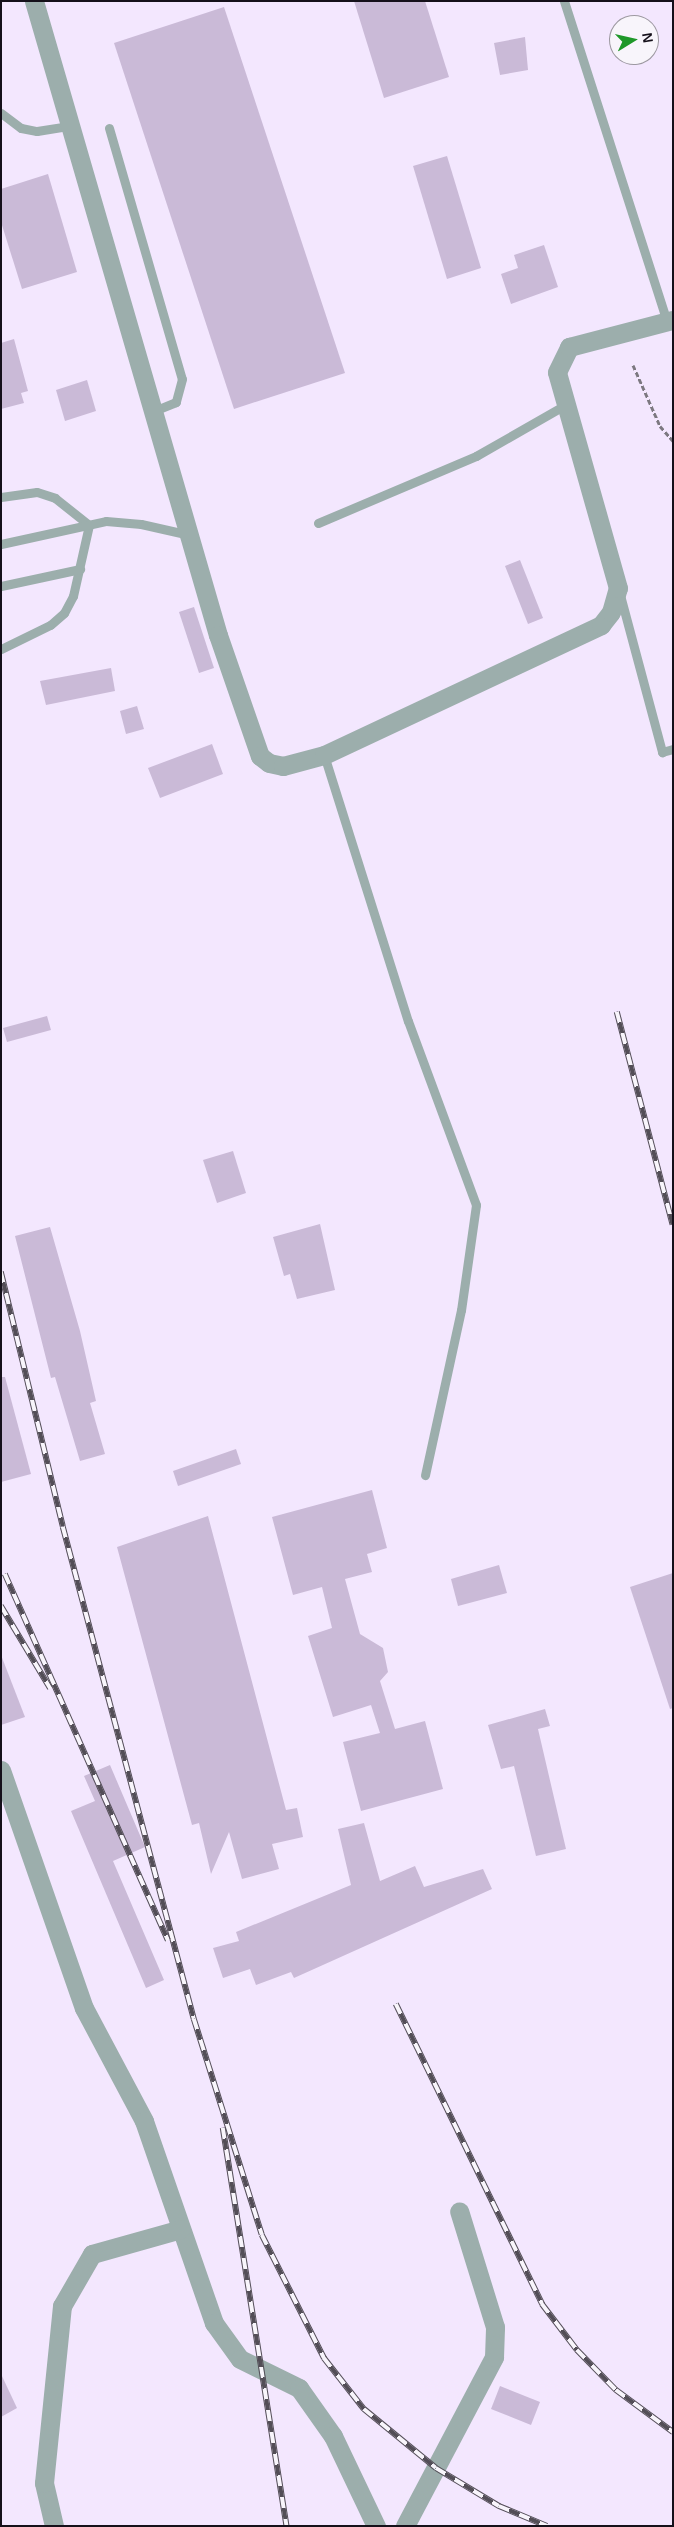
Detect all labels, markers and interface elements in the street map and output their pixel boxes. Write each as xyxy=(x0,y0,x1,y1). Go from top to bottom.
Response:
north arrow xyxy=(609,15,659,65)
text: N xyxy=(639,32,657,44)

